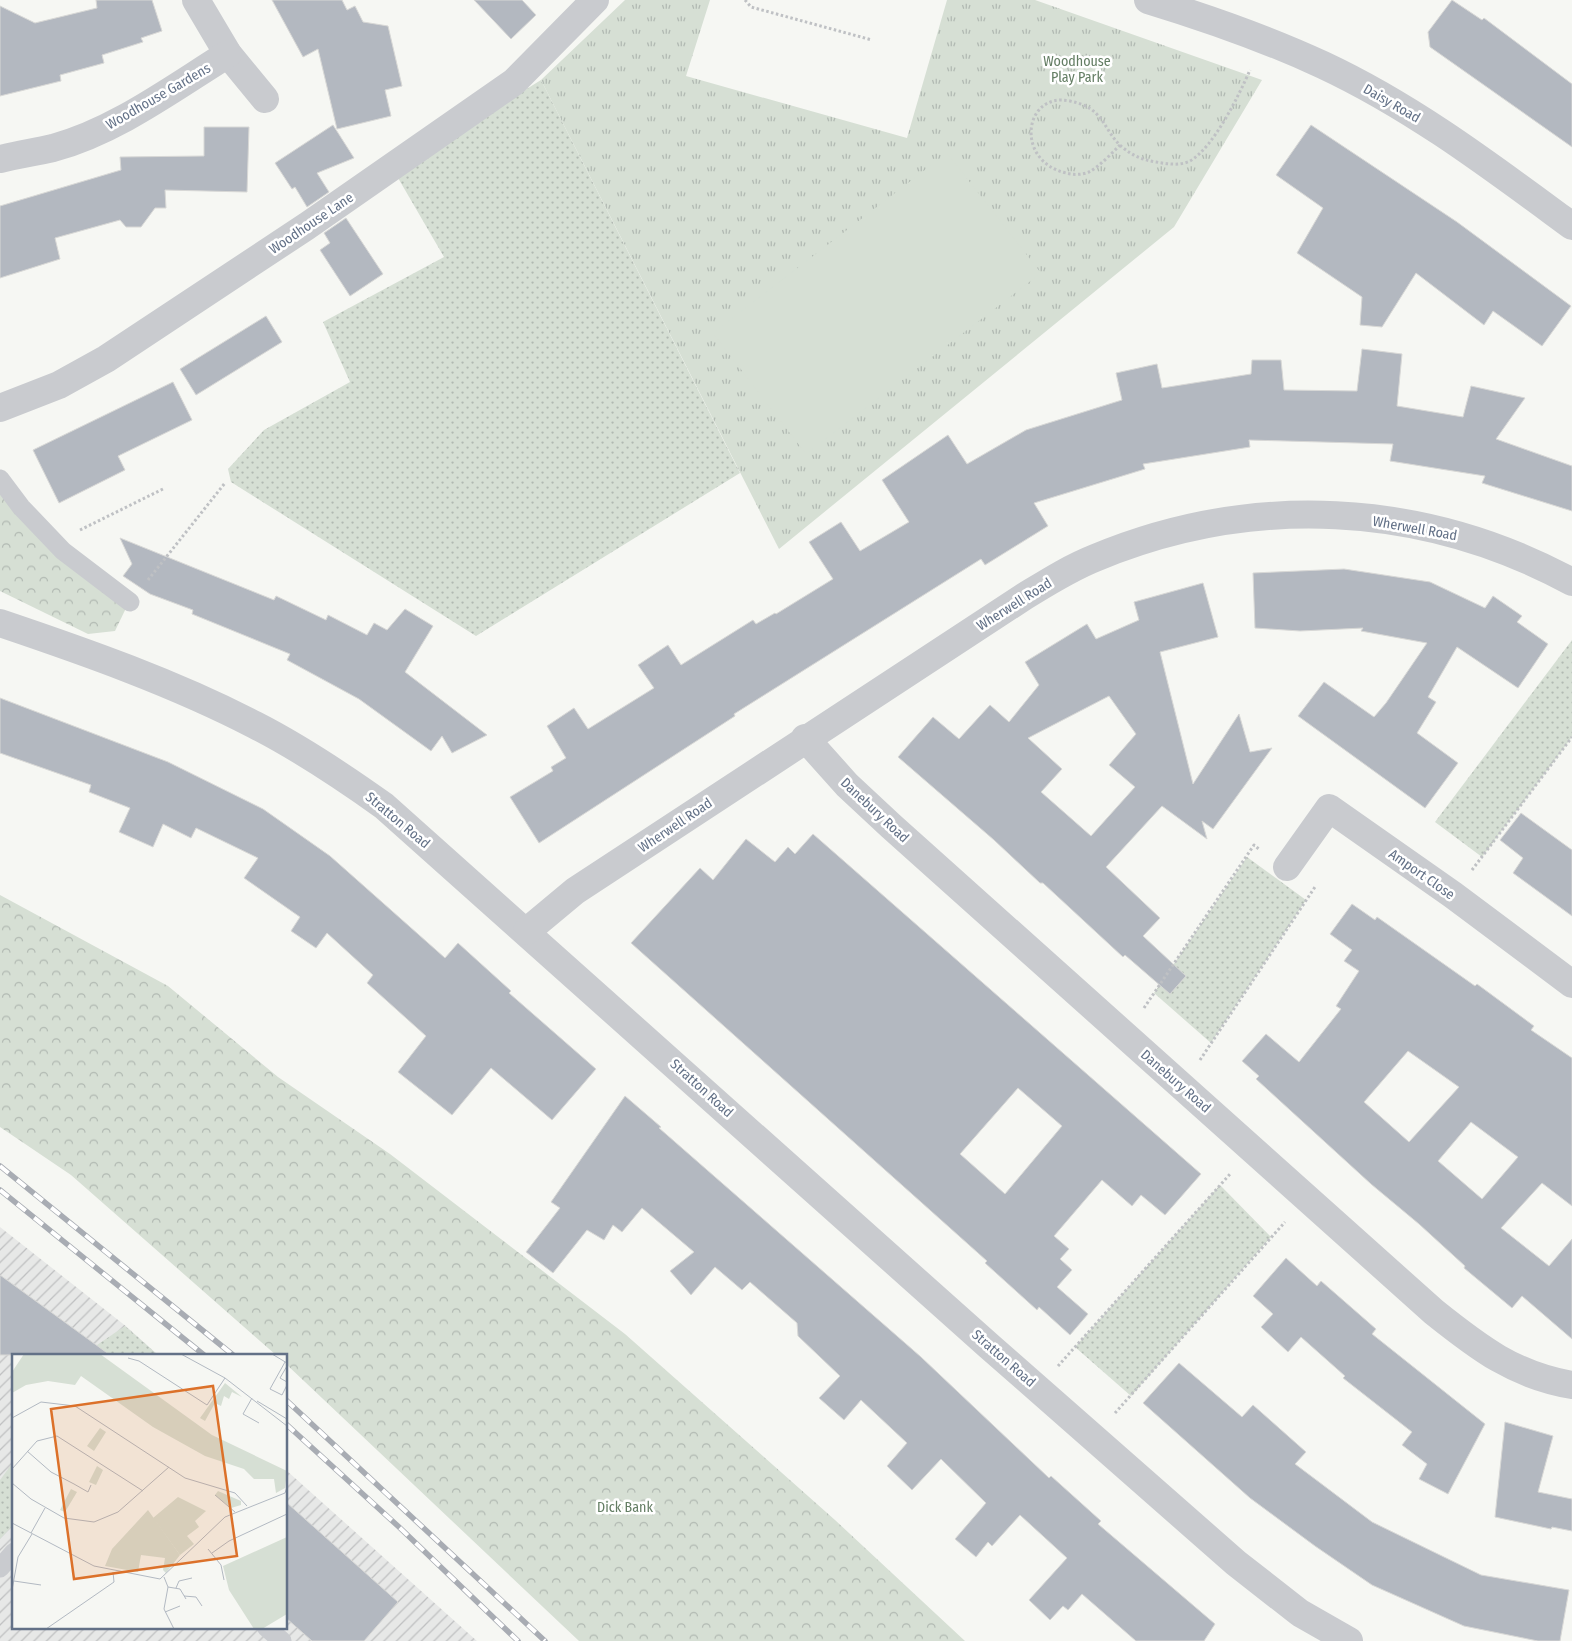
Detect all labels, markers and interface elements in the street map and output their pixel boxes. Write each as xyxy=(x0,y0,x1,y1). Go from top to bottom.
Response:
park label: Woodhouse Play Park xyxy=(1043,53,1111,86)
street label: Woodhouse Gardens xyxy=(103,60,214,133)
street label: Daisy Road xyxy=(1360,80,1423,126)
street label: Woodhouse Lane xyxy=(266,189,357,258)
street label: Wherwell Road xyxy=(1371,513,1458,544)
street label: Wherwell Road xyxy=(974,575,1055,634)
street label: Danebury Road xyxy=(837,774,912,846)
street label: Stratton Road xyxy=(362,789,433,852)
street label: Wherwell Road xyxy=(635,794,715,856)
street label: Amport Close xyxy=(1385,845,1458,903)
street label: Danebury Road xyxy=(1137,1046,1214,1116)
street label: Stratton Road xyxy=(667,1056,737,1121)
street label: Stratton Road xyxy=(968,1326,1039,1391)
inset map xyxy=(12,1354,288,1628)
park label: Dick Bank xyxy=(597,1499,653,1516)

